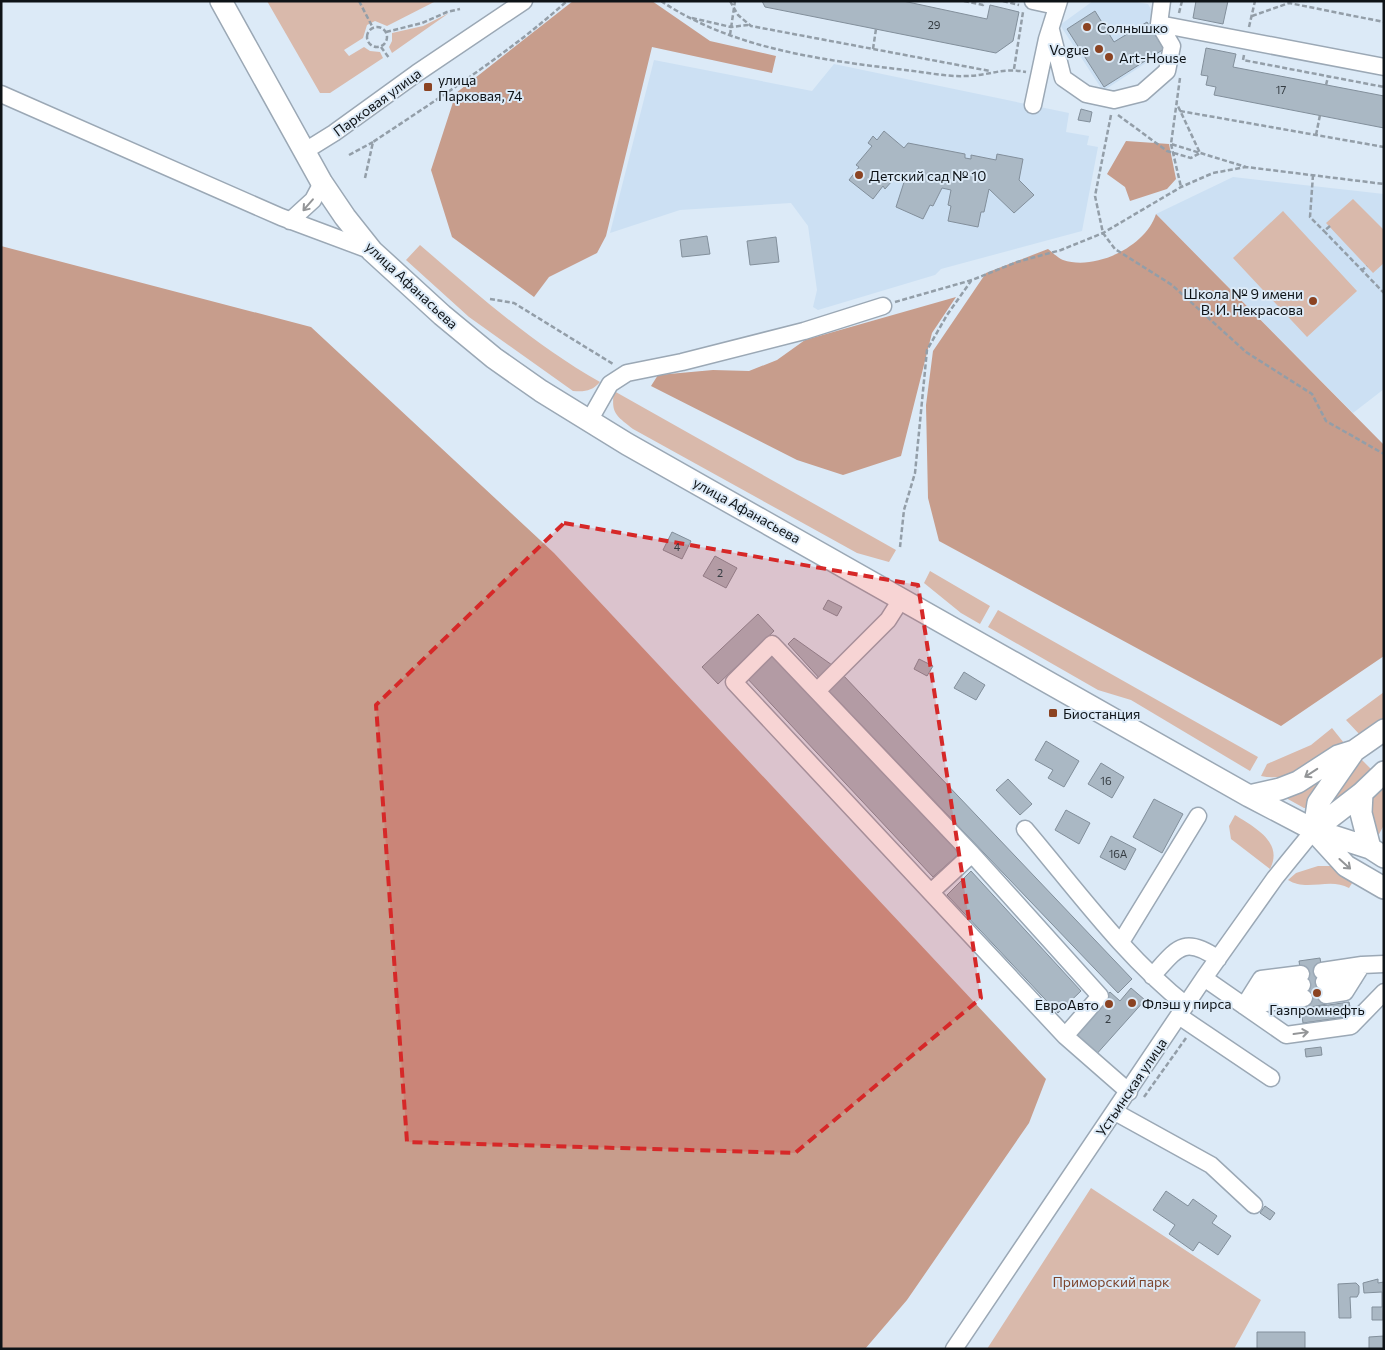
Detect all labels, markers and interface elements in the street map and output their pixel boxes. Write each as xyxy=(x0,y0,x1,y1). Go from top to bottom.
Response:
house number: 29 xyxy=(928,18,941,31)
place label: Солнышко xyxy=(1097,19,1168,36)
marker: Солнышко xyxy=(1081,21,1093,33)
place label: Vogue xyxy=(1049,41,1089,58)
marker: Vogue xyxy=(1093,43,1105,55)
place label: Art-House xyxy=(1119,49,1186,66)
marker: Art-House xyxy=(1103,51,1115,63)
street label: Парковая улица xyxy=(330,64,424,140)
place label: улица Парковая, 74 xyxy=(438,71,523,104)
marker: улица Парковая, 74 xyxy=(422,81,434,93)
house number: 17 xyxy=(1276,83,1286,96)
place label: Детский сад № 10 xyxy=(869,167,986,184)
marker: Детский сад № 10 xyxy=(853,169,865,181)
one-way arrow xyxy=(303,199,314,212)
street label: улица Афанасьева xyxy=(362,238,462,332)
place label: Школа № 9 имени В. И. Некрасова xyxy=(1183,285,1303,318)
marker: Школа № 9 имени В. И. Некрасова xyxy=(1307,295,1319,307)
street label: улица Афанасьева xyxy=(690,473,804,547)
house number: 4 xyxy=(674,540,681,553)
house number: 2 xyxy=(717,566,723,579)
place label: Биостанция xyxy=(1063,705,1140,722)
marker: Биостанция xyxy=(1047,707,1059,719)
one-way arrow xyxy=(1305,768,1319,778)
house number: 16 xyxy=(1100,774,1112,787)
house number: 16А xyxy=(1109,847,1128,860)
one-way arrow xyxy=(1339,858,1352,869)
marker: Газпромнефть xyxy=(1311,987,1323,999)
place label: Флэш у пирса xyxy=(1142,995,1232,1012)
place label: ЕвроАвто xyxy=(1035,996,1099,1013)
marker: Флэш у пирса xyxy=(1126,997,1138,1009)
marker: ЕвроАвто xyxy=(1103,998,1115,1010)
place label: Газпромнефть xyxy=(1269,1001,1365,1018)
house number: 2 xyxy=(1105,1012,1111,1025)
one-way arrow xyxy=(1293,1028,1309,1038)
street label: Устьинская улица xyxy=(1092,1035,1170,1139)
park label: Приморский парк xyxy=(1052,1273,1170,1290)

